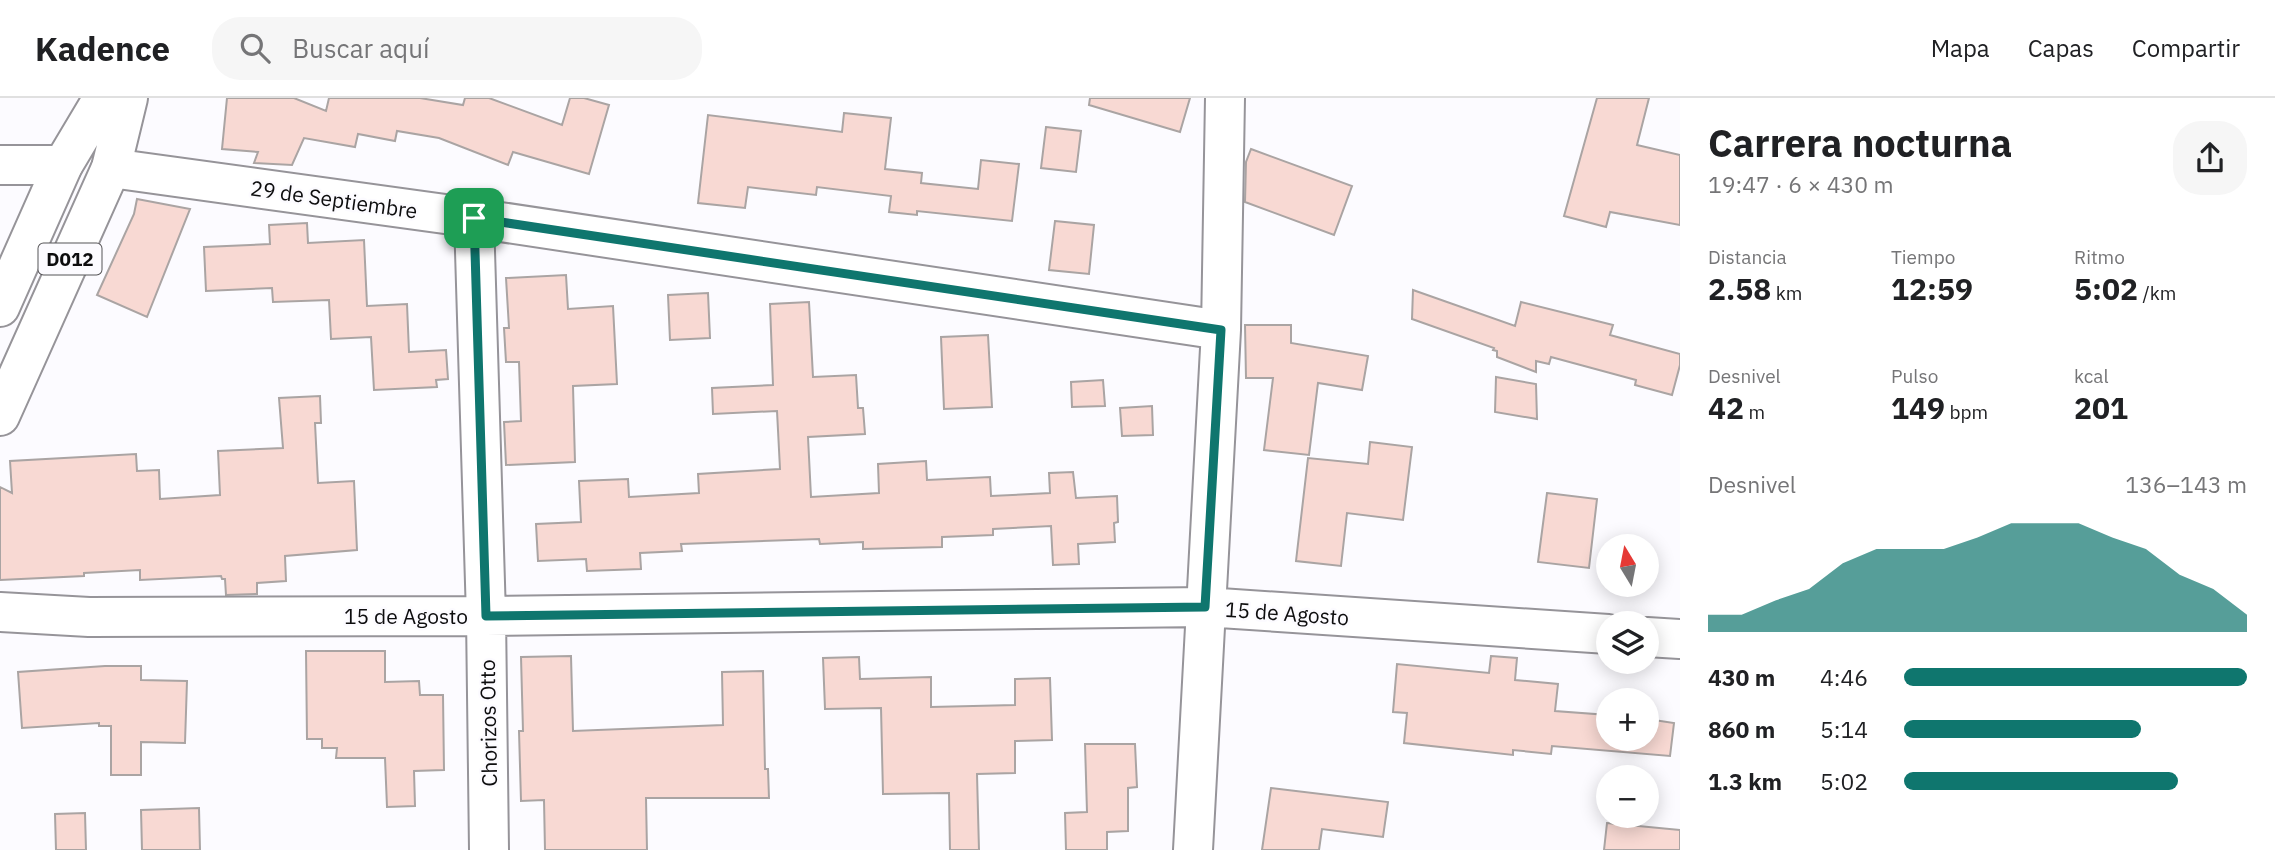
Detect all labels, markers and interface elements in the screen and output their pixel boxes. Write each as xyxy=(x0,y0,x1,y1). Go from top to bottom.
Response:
search box xyxy=(212,17,702,80)
text: Kadence xyxy=(35,27,170,70)
icon: search xyxy=(236,29,274,67)
text: Buscar aquí xyxy=(292,31,429,65)
text: Mapa xyxy=(1931,32,1990,64)
text: Capas xyxy=(2028,32,2094,64)
text: Compartir xyxy=(2132,32,2240,64)
text: Carrera nocturna xyxy=(1708,118,2012,167)
button: share xyxy=(2173,121,2247,195)
text: 19:47 · 6 × 430 m xyxy=(1708,169,1894,199)
street label: 29 de Septiembre xyxy=(249,173,419,225)
pin xyxy=(444,188,504,248)
icon: arrive xyxy=(455,199,493,237)
road number: D012 xyxy=(38,244,102,274)
text: Distancia xyxy=(1708,245,1787,269)
text: Tiempo xyxy=(1891,245,1955,269)
text: Ritmo xyxy=(2074,245,2125,269)
text: 2.58 xyxy=(1708,269,1771,308)
text: 12:59 xyxy=(1891,269,1973,308)
text: 5:02 xyxy=(2074,269,2138,308)
text: km xyxy=(1771,281,1802,305)
text: /km xyxy=(2138,281,2176,305)
text: Desnivel xyxy=(1708,364,1781,388)
text: Pulso xyxy=(1891,364,1938,388)
text: kcal xyxy=(2074,364,2109,388)
text: 42 xyxy=(1708,388,1744,427)
text: 149 xyxy=(1891,388,1945,427)
text: 201 xyxy=(2074,388,2128,427)
text: m xyxy=(1744,400,1765,424)
text: bpm xyxy=(1945,400,1988,424)
text: Desnivel xyxy=(1708,469,1796,499)
text: 136–143 m xyxy=(2125,469,2247,499)
north arrow xyxy=(1596,534,1659,597)
map controls xyxy=(1596,534,1659,828)
street label: 15 de Agosto xyxy=(1224,595,1350,631)
street label: 15 de Agosto xyxy=(344,602,468,630)
button: layers xyxy=(1596,611,1659,674)
street label: Chorizos Otto xyxy=(473,659,503,787)
text: 430 m xyxy=(1708,662,1775,692)
text: 4:46 xyxy=(1820,662,1868,692)
button: + xyxy=(1596,688,1659,751)
text: 860 m xyxy=(1708,714,1775,744)
text: 5:14 xyxy=(1820,714,1868,744)
button: − xyxy=(1596,765,1659,828)
text: 1.3 km xyxy=(1708,766,1782,796)
text: 5:02 xyxy=(1820,766,1868,796)

